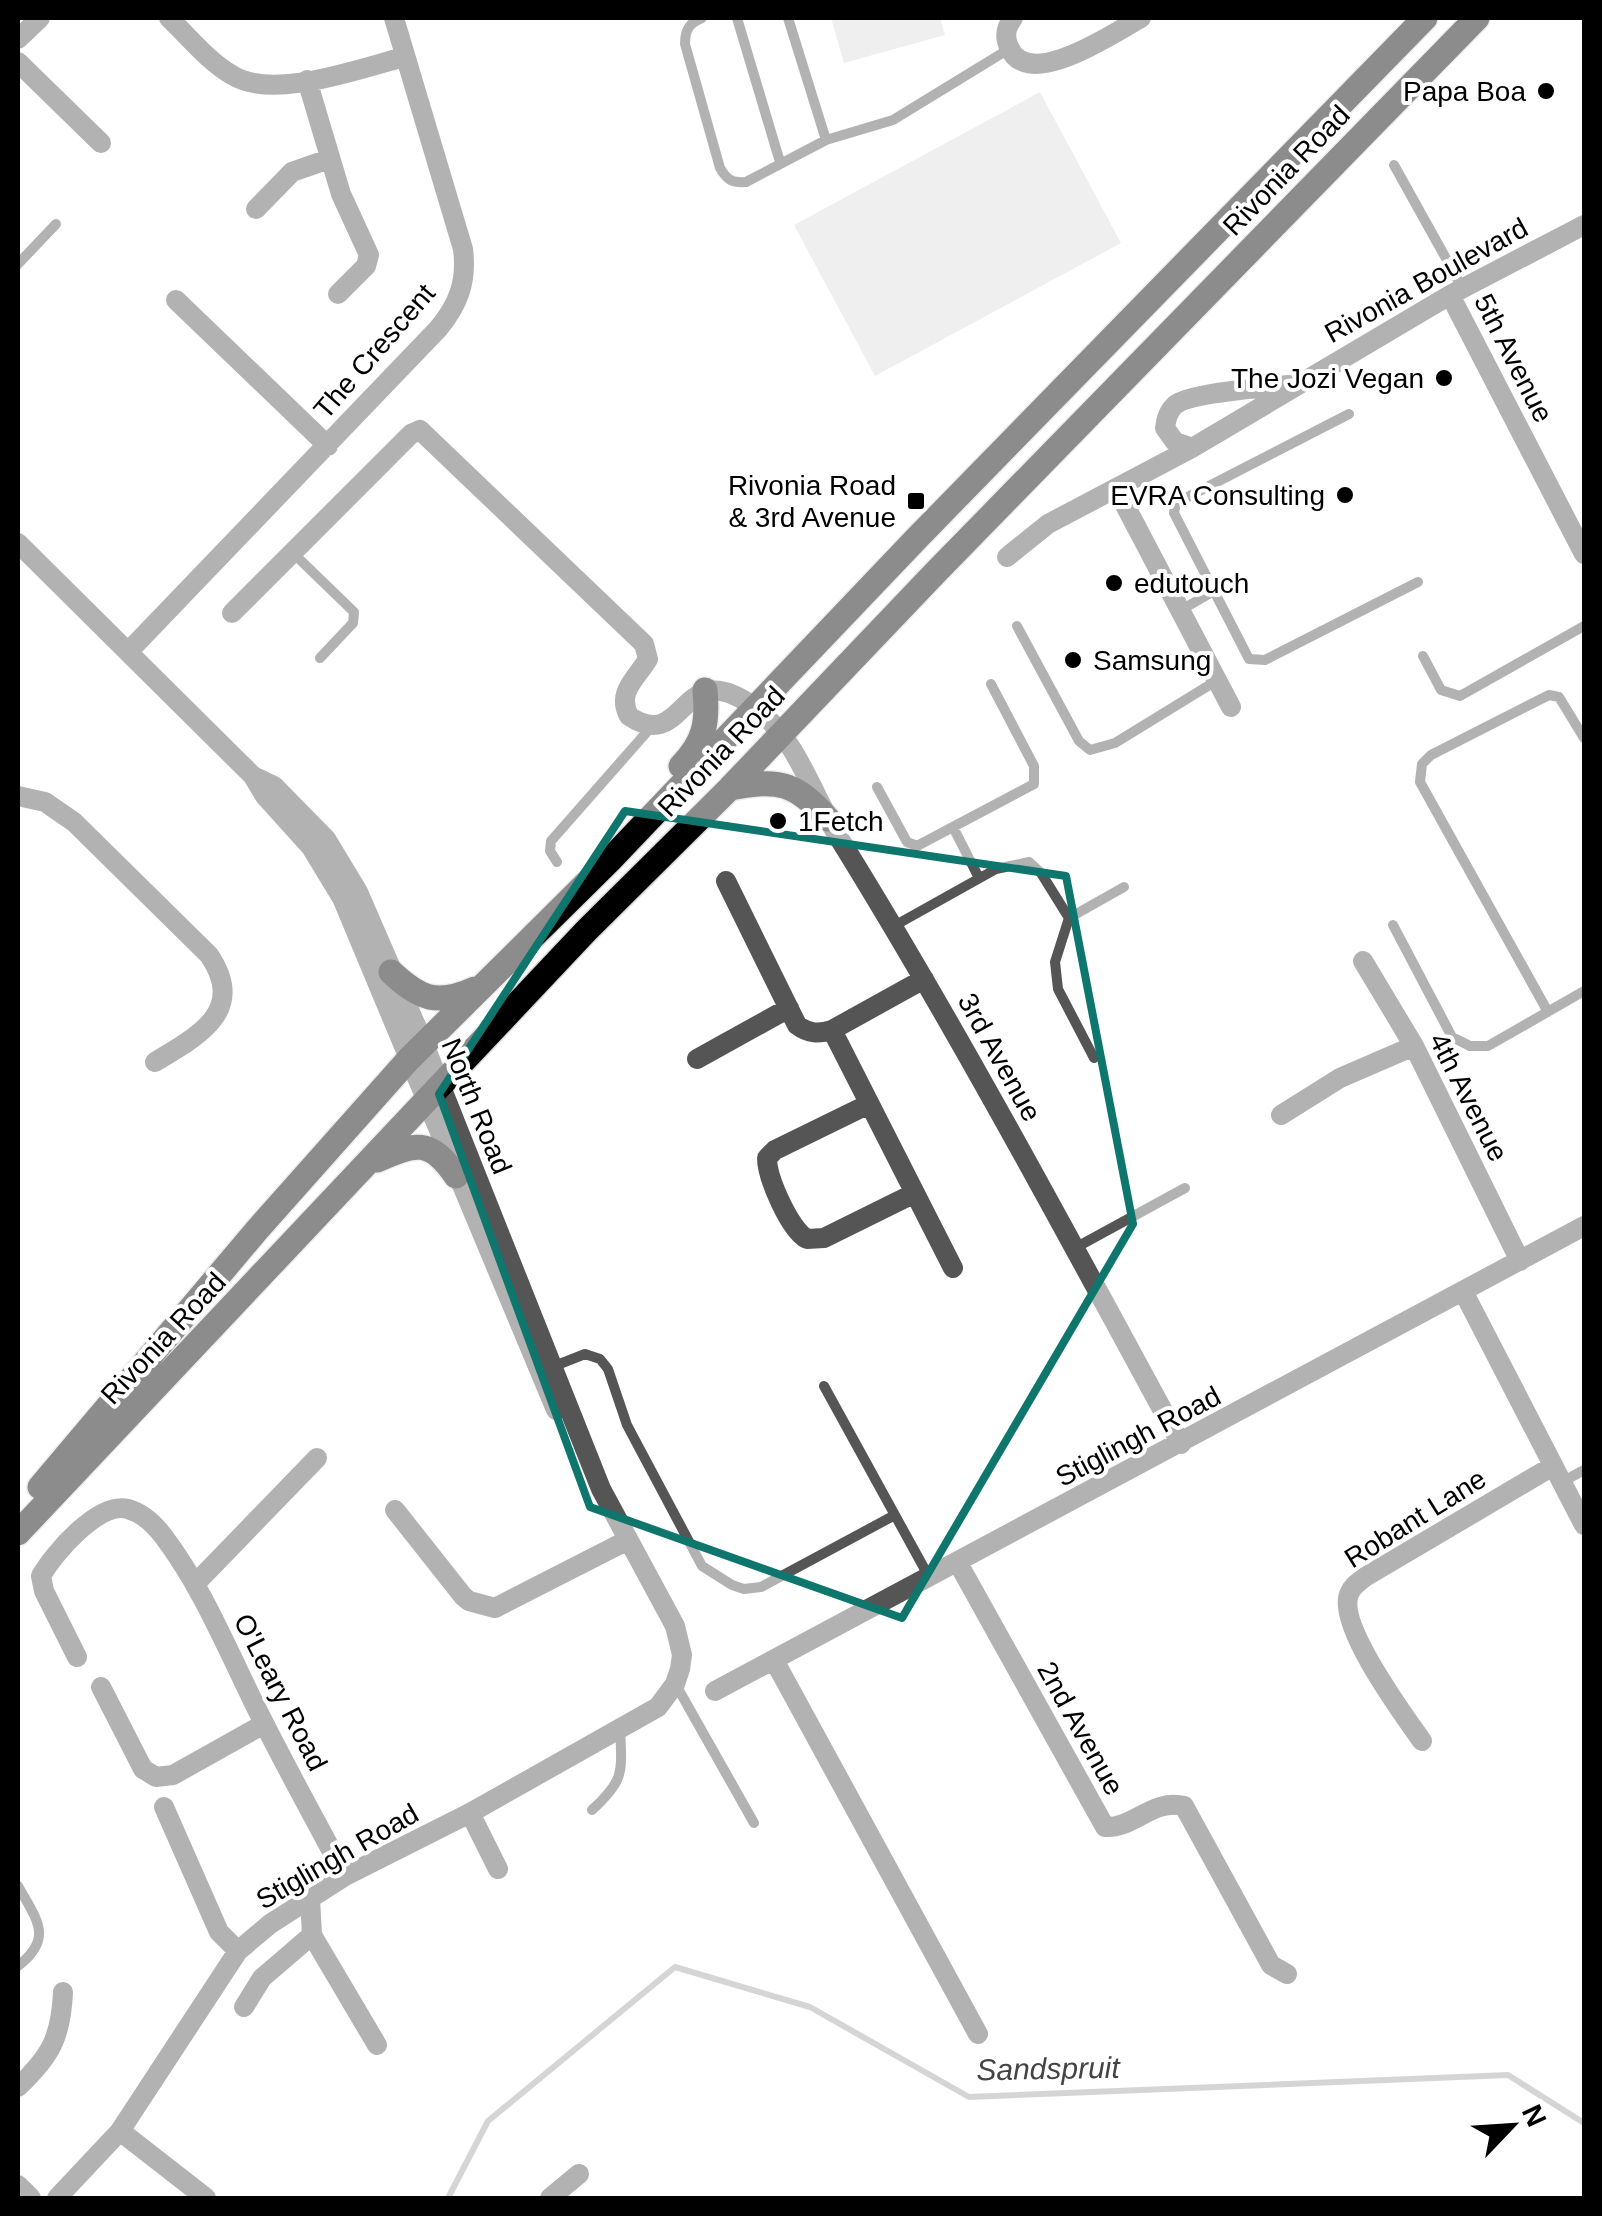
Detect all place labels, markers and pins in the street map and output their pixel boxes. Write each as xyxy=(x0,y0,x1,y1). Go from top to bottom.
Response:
place label: Papa Boa xyxy=(1403,76,1526,107)
marker: Papa Boa xyxy=(1535,80,1557,102)
place label: The Jozi Vegan xyxy=(1231,363,1424,394)
marker: The Jozi Vegan xyxy=(1433,367,1455,389)
place label: Rivonia Road & 3rd Avenue xyxy=(728,470,896,533)
place label: EVRA Consulting xyxy=(1110,480,1325,511)
marker: EVRA Consulting xyxy=(1334,484,1356,506)
marker: Rivonia Road & 3rd Avenue xyxy=(905,490,927,512)
place label: edutouch xyxy=(1134,568,1249,599)
marker: edutouch xyxy=(1103,572,1125,594)
place label: Samsung xyxy=(1093,645,1211,676)
marker: Samsung xyxy=(1062,649,1084,671)
place label: 1Fetch xyxy=(798,806,884,837)
marker: 1Fetch xyxy=(767,810,789,832)

